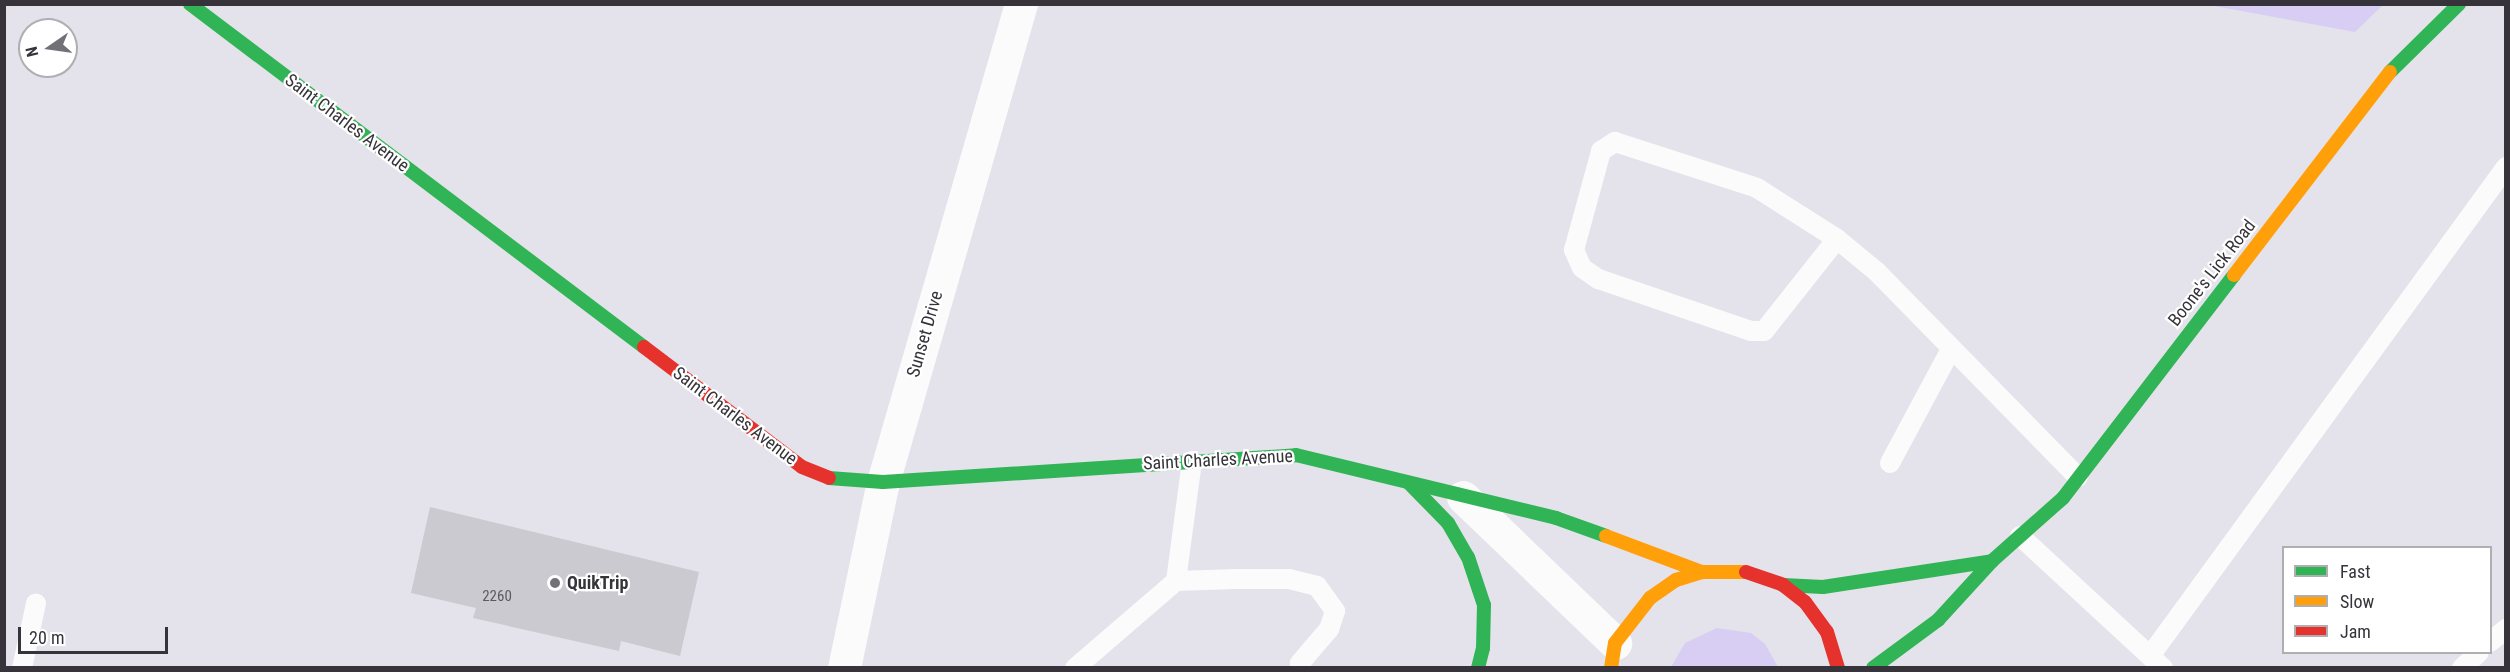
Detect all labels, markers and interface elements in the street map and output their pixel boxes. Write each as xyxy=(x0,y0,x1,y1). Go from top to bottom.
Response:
north arrow xyxy=(18,18,78,78)
text: N xyxy=(22,45,42,59)
street label: Saint Charles Avenue xyxy=(281,69,413,177)
street label: Boone's Lick Road xyxy=(2164,215,2260,331)
street label: Sunset Drive xyxy=(902,288,948,380)
street label: Saint Charles Avenue xyxy=(669,362,801,470)
street label: Saint Charles Avenue xyxy=(1143,445,1293,475)
legend xyxy=(2282,546,2492,654)
text: Fast xyxy=(2340,561,2371,582)
place label: QuikTrip xyxy=(567,572,628,594)
marker: QuikTrip xyxy=(548,576,562,590)
house number: 2260 xyxy=(482,588,512,606)
text: Slow xyxy=(2340,591,2374,612)
scale bar xyxy=(21,615,171,653)
text: Jam xyxy=(2340,621,2371,642)
text: 20 m xyxy=(29,627,64,648)

